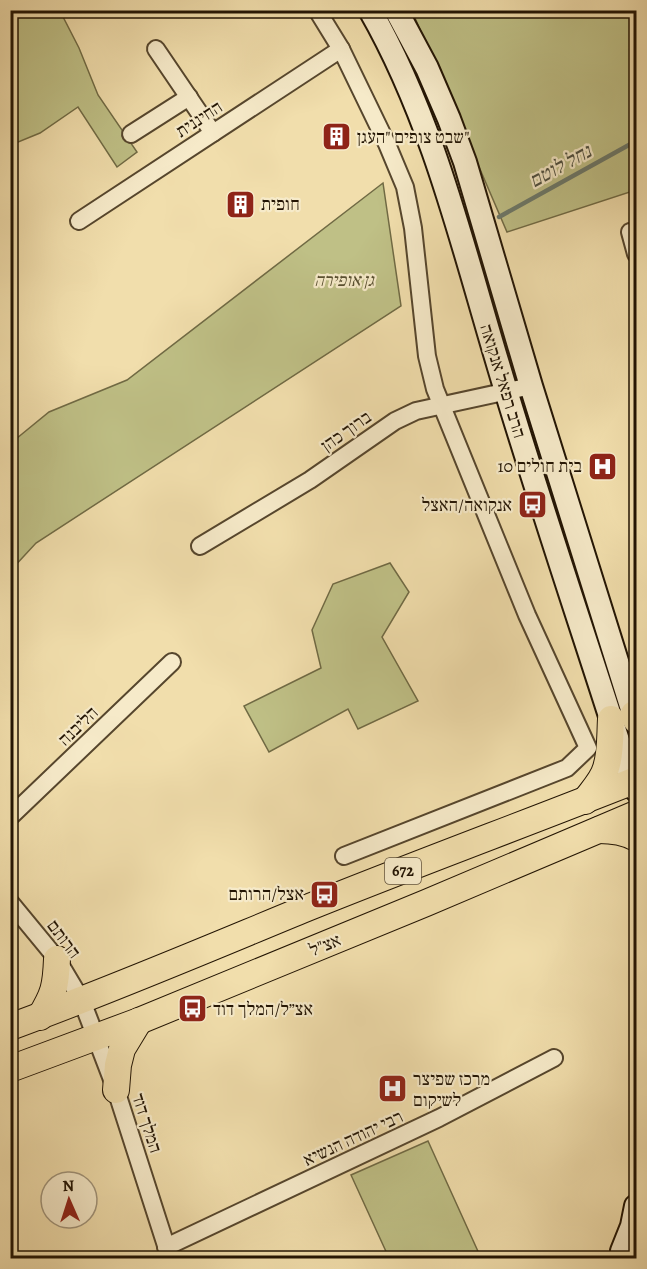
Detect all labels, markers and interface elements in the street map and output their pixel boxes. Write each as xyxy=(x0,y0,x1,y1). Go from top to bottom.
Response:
street label: החיננית xyxy=(171,95,227,143)
building icon: שבט צופים "העגן" xyxy=(320,121,352,153)
place label: שבט צופים "העגן" xyxy=(357,125,470,149)
water label: נחל לוטם xyxy=(524,137,597,194)
building icon: חופית xyxy=(224,188,256,220)
place label: חופית xyxy=(261,192,300,216)
park label: גן אופירה xyxy=(314,268,375,292)
street label: הרב רפאל אנקואה xyxy=(474,321,532,441)
street label: ברוך כהן xyxy=(316,405,376,457)
hospital icon: בית חולים 10 xyxy=(587,450,619,482)
place label: בית חולים 10 xyxy=(497,454,582,478)
bus stop icon: אנקואה/האצל xyxy=(517,489,549,521)
place label: אנקואה/האצל xyxy=(422,493,512,517)
street label: הליבנה xyxy=(53,701,103,751)
road number: 672 xyxy=(385,858,421,884)
bus stop icon: אצל/הרותם xyxy=(309,878,341,910)
place label: אצל/הרותם xyxy=(228,882,304,906)
street label: הרותם xyxy=(42,915,86,963)
street label: אצ"ל xyxy=(306,928,344,962)
bus stop icon: אצ״ל/המלך דוד xyxy=(176,993,208,1025)
place label: אצ״ל/המלך דוד xyxy=(213,997,313,1021)
place label: מרכז שפיצר לשיקום xyxy=(413,1067,490,1112)
hospital icon: מרכז שפיצר לשיקום xyxy=(376,1073,408,1105)
street label: המלך דוד xyxy=(126,1090,168,1156)
street label: רבי יהודה הנשיא xyxy=(299,1104,407,1172)
north arrow xyxy=(39,1170,99,1230)
text: N xyxy=(62,1175,75,1197)

